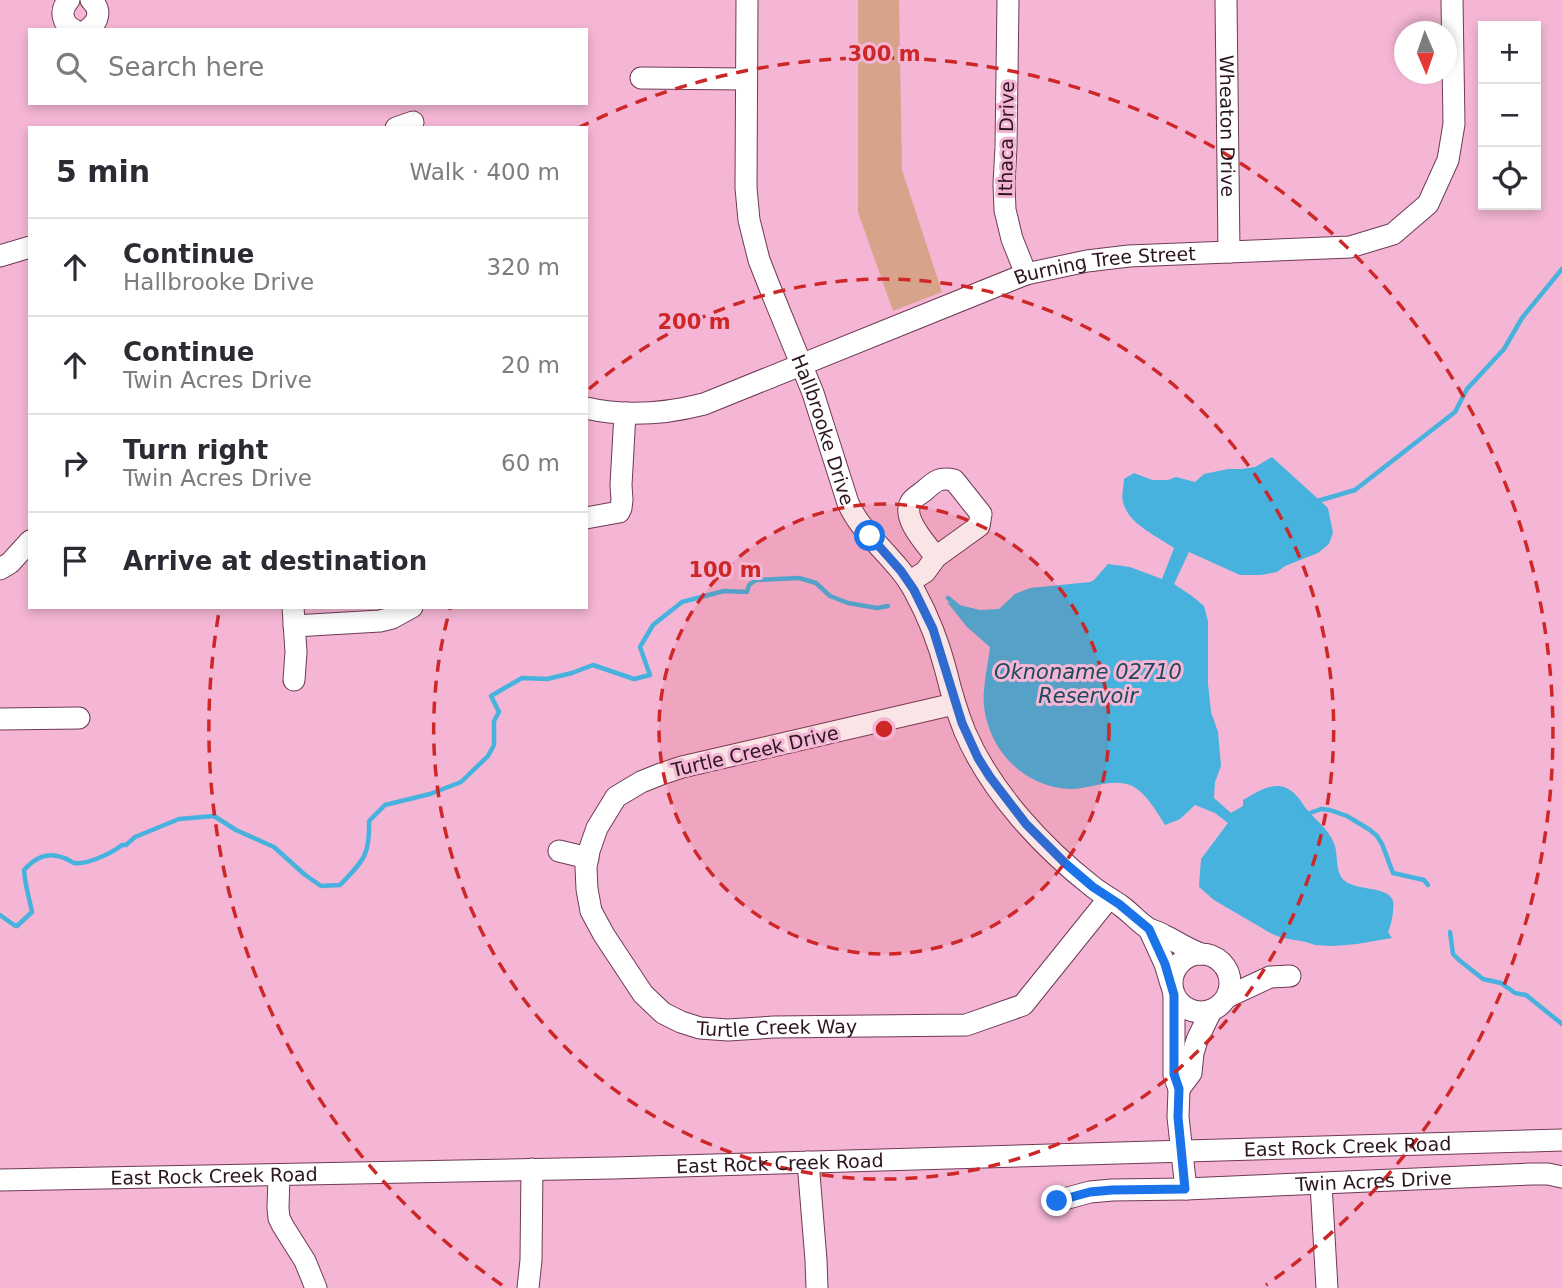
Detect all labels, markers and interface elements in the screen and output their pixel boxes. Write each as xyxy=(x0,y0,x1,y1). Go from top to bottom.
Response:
north arrow xyxy=(1394,21,1457,84)
map controls xyxy=(1478,21,1541,210)
button: + xyxy=(1478,21,1541,84)
search box xyxy=(28,28,588,105)
text: 300 m xyxy=(847,42,921,66)
icon: search xyxy=(52,48,90,86)
text: Search here xyxy=(108,52,264,82)
street label: Wheaton Drive xyxy=(1216,55,1239,197)
street label: Ithaca Drive xyxy=(994,81,1018,197)
button: − xyxy=(1478,84,1541,147)
button: locate xyxy=(1478,147,1541,210)
text: 5 min xyxy=(56,154,150,189)
text: Walk · 400 m xyxy=(409,159,560,185)
text: Continue xyxy=(123,239,254,269)
street label: Burning Tree Street xyxy=(1011,242,1196,289)
icon: ahead xyxy=(56,248,94,286)
text: 320 m xyxy=(486,254,560,280)
text: Hallbrooke Drive xyxy=(123,269,314,295)
text: 200 m xyxy=(657,310,731,334)
text: Continue xyxy=(123,337,254,367)
icon: ahead xyxy=(56,346,94,384)
street label: Hallbrooke Drive xyxy=(787,351,859,508)
text: 20 m xyxy=(501,352,560,378)
text: Twin Acres Drive xyxy=(123,367,312,393)
text: Turn right xyxy=(123,435,268,465)
icon: right xyxy=(56,444,94,482)
text: 60 m xyxy=(501,450,560,476)
text: Twin Acres Drive xyxy=(123,465,312,491)
route start xyxy=(854,520,885,551)
icon: arrive xyxy=(56,542,94,580)
text: Arrive at destination xyxy=(123,546,427,576)
text: 100 m xyxy=(688,558,762,582)
water label: Oknoname 02710 Reservoir xyxy=(994,660,1182,708)
centre of rings xyxy=(872,717,896,741)
street label: Turtle Creek Drive xyxy=(668,721,841,781)
street label: Turtle Creek Way xyxy=(695,1015,857,1041)
street label: East Rock Creek Road xyxy=(1244,1132,1452,1160)
street label: East Rock Creek Road xyxy=(676,1149,884,1177)
street label: East Rock Creek Road xyxy=(110,1163,318,1189)
street label: Twin Acres Drive xyxy=(1294,1166,1452,1195)
route end xyxy=(1041,1185,1072,1216)

